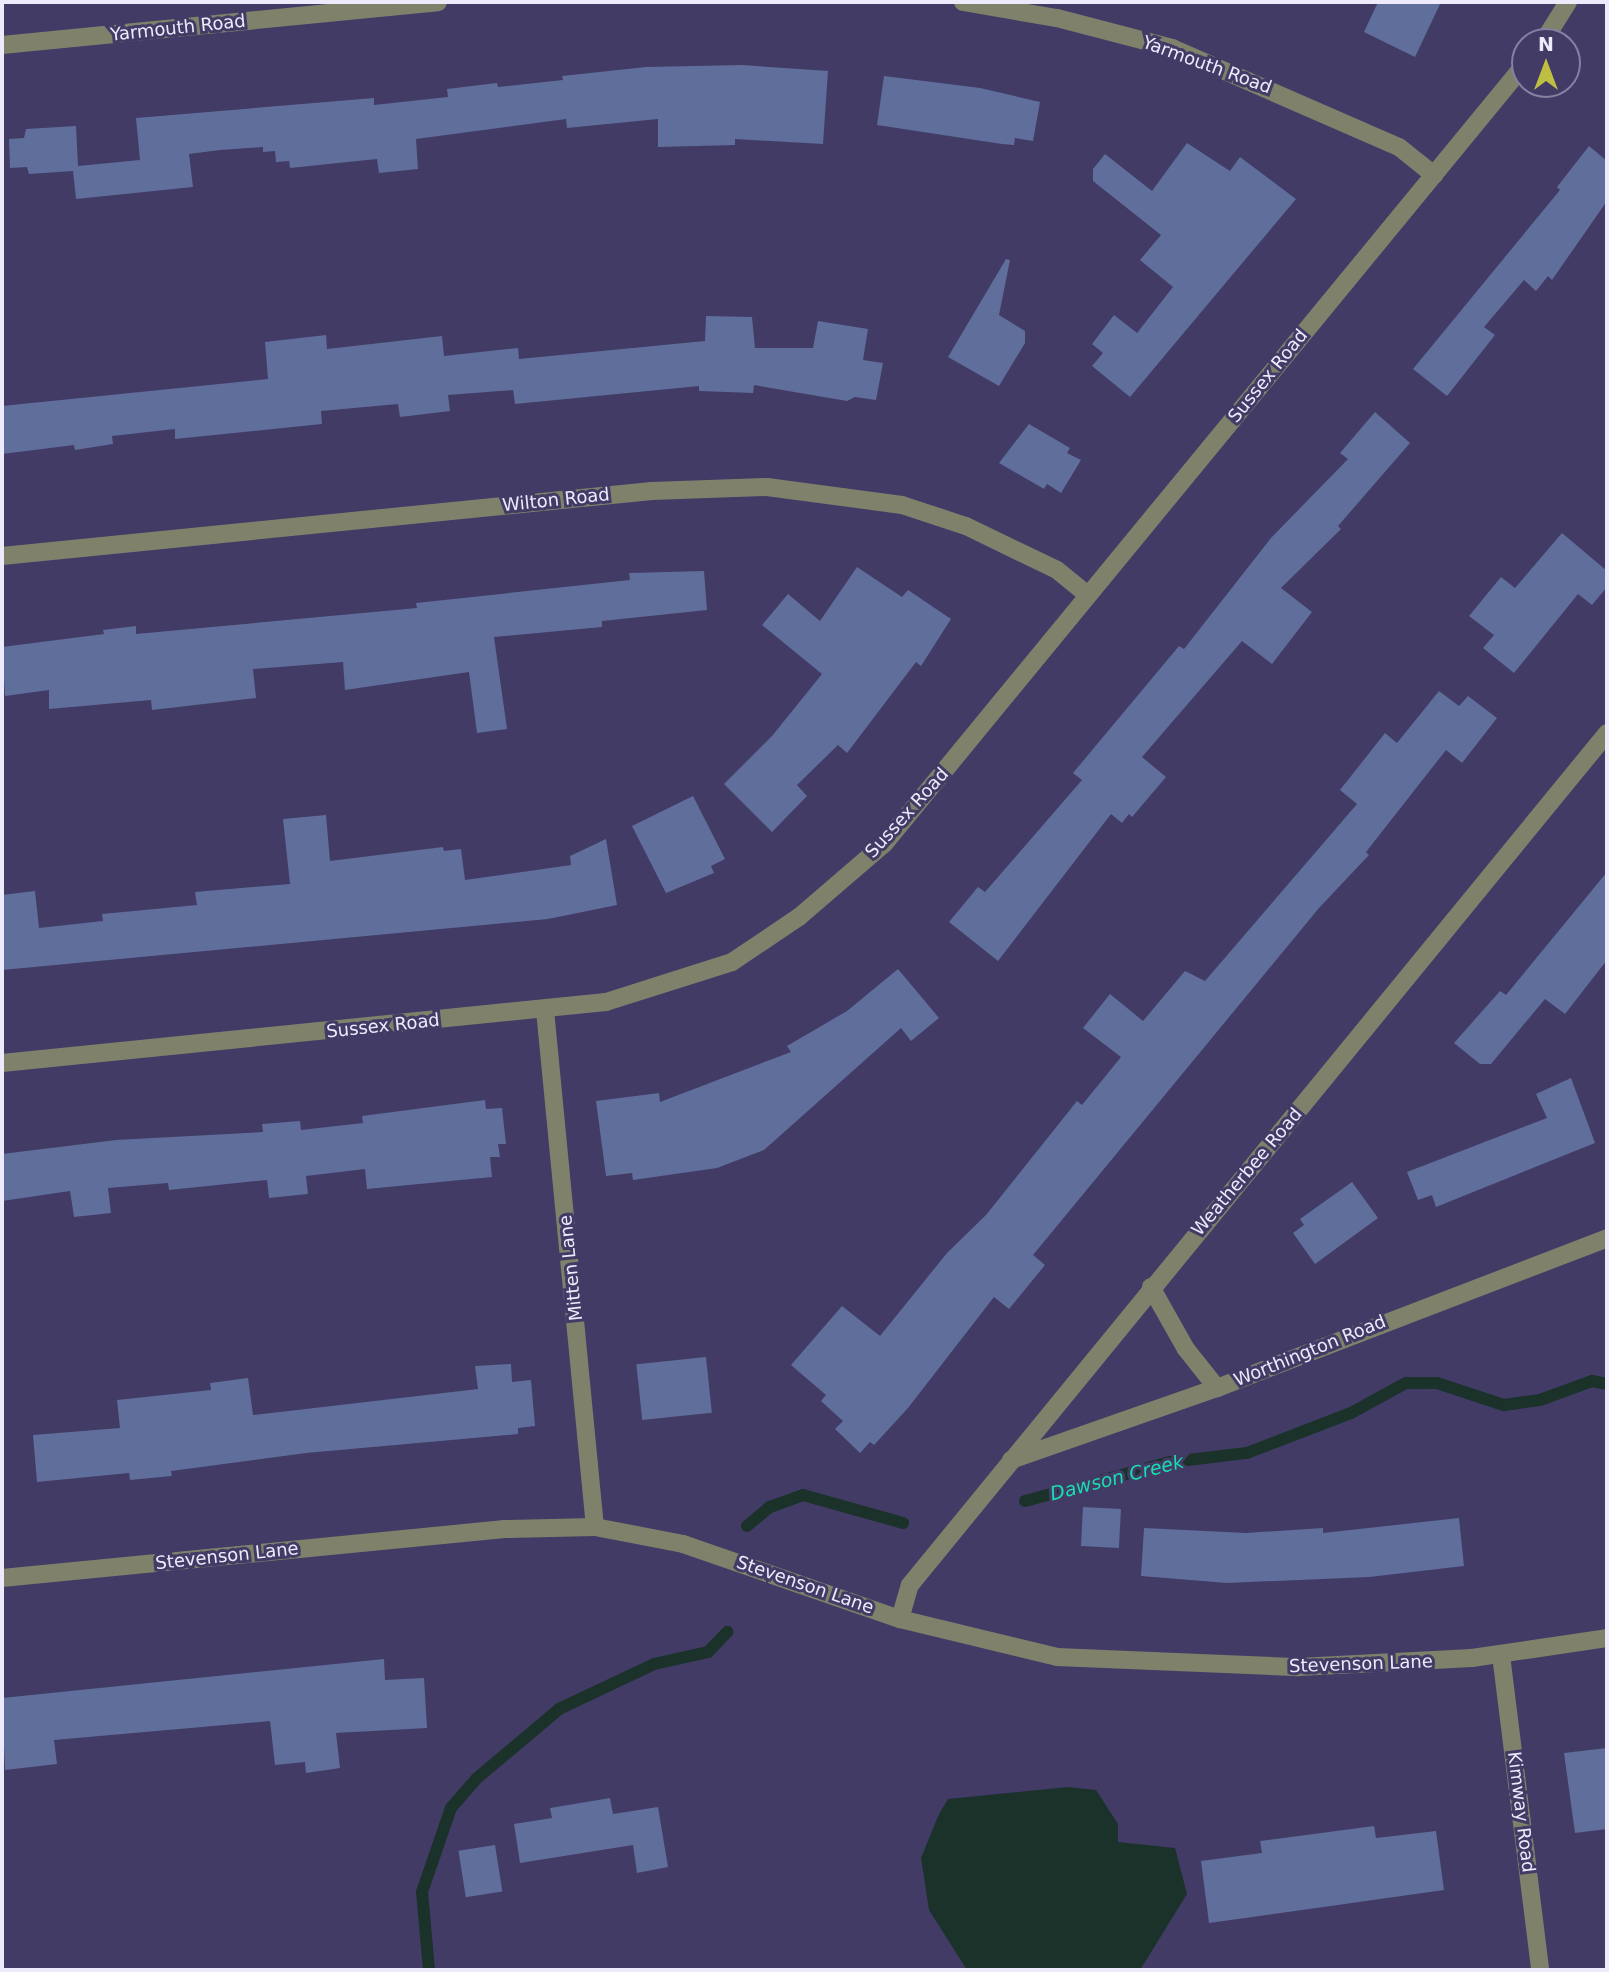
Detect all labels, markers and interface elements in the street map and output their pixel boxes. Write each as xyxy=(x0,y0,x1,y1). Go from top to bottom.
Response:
street label: Yarmouth Road xyxy=(109,10,247,46)
north arrow xyxy=(1511,28,1581,98)
street label: Yarmouth Road xyxy=(1139,32,1275,98)
text: N xyxy=(1538,33,1554,55)
street label: Sussex Road xyxy=(1224,325,1312,427)
street label: Wilton Road xyxy=(501,484,611,516)
street label: Sussex Road xyxy=(861,763,953,863)
street label: Sussex Road xyxy=(325,1009,441,1043)
street label: Weatherbee Road xyxy=(1187,1104,1307,1240)
street label: Mitten Lane xyxy=(555,1214,587,1322)
street label: Worthington Road xyxy=(1231,1311,1389,1391)
water label: Dawson Creek xyxy=(1048,1450,1186,1506)
street label: Stevenson Lane xyxy=(154,1538,300,1574)
street label: Stevenson Lane xyxy=(734,1551,876,1619)
street label: Stevenson Lane xyxy=(1289,1651,1433,1677)
street label: Kimway Road xyxy=(1503,1750,1539,1874)

